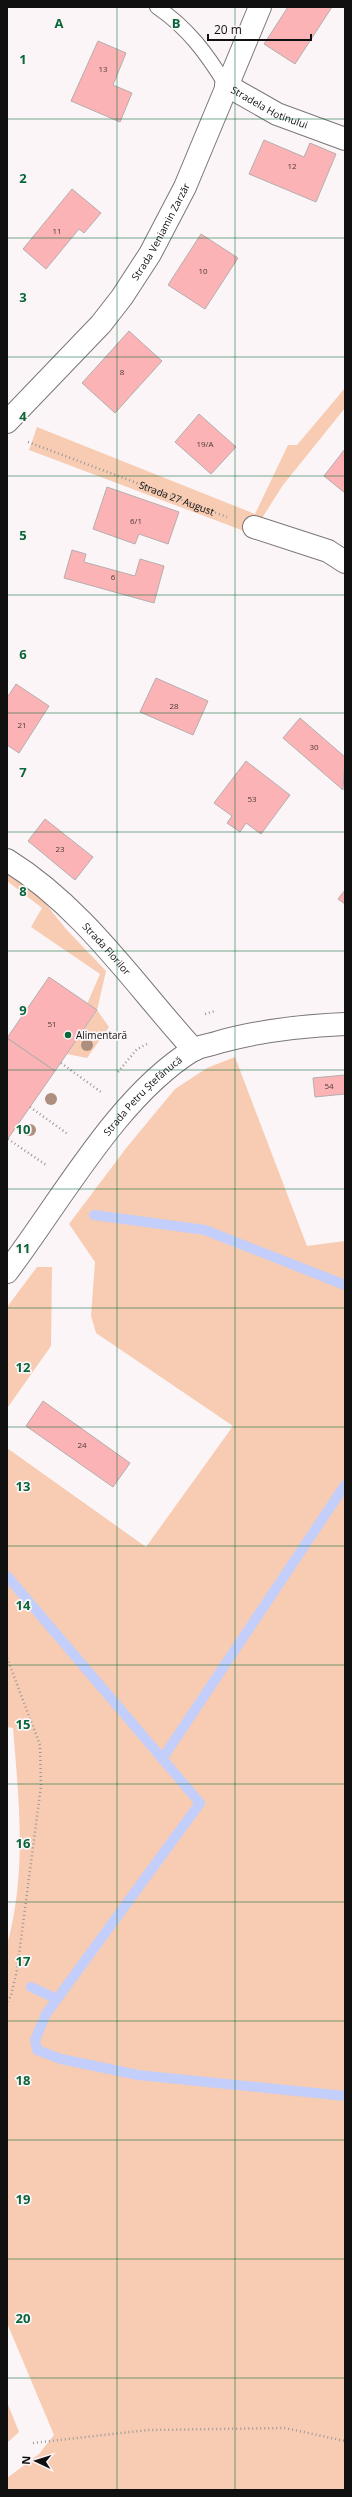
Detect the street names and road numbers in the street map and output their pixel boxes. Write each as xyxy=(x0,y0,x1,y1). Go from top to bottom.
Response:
street label: Stradela Hotinului xyxy=(229,82,310,132)
street label: Strada Veniamin Zarzăr xyxy=(128,181,193,283)
street label: Strada 27 August xyxy=(137,478,217,519)
street label: Strada Florilor xyxy=(80,919,134,978)
street label: Strada Petru Ștefănucă xyxy=(100,1053,185,1138)

